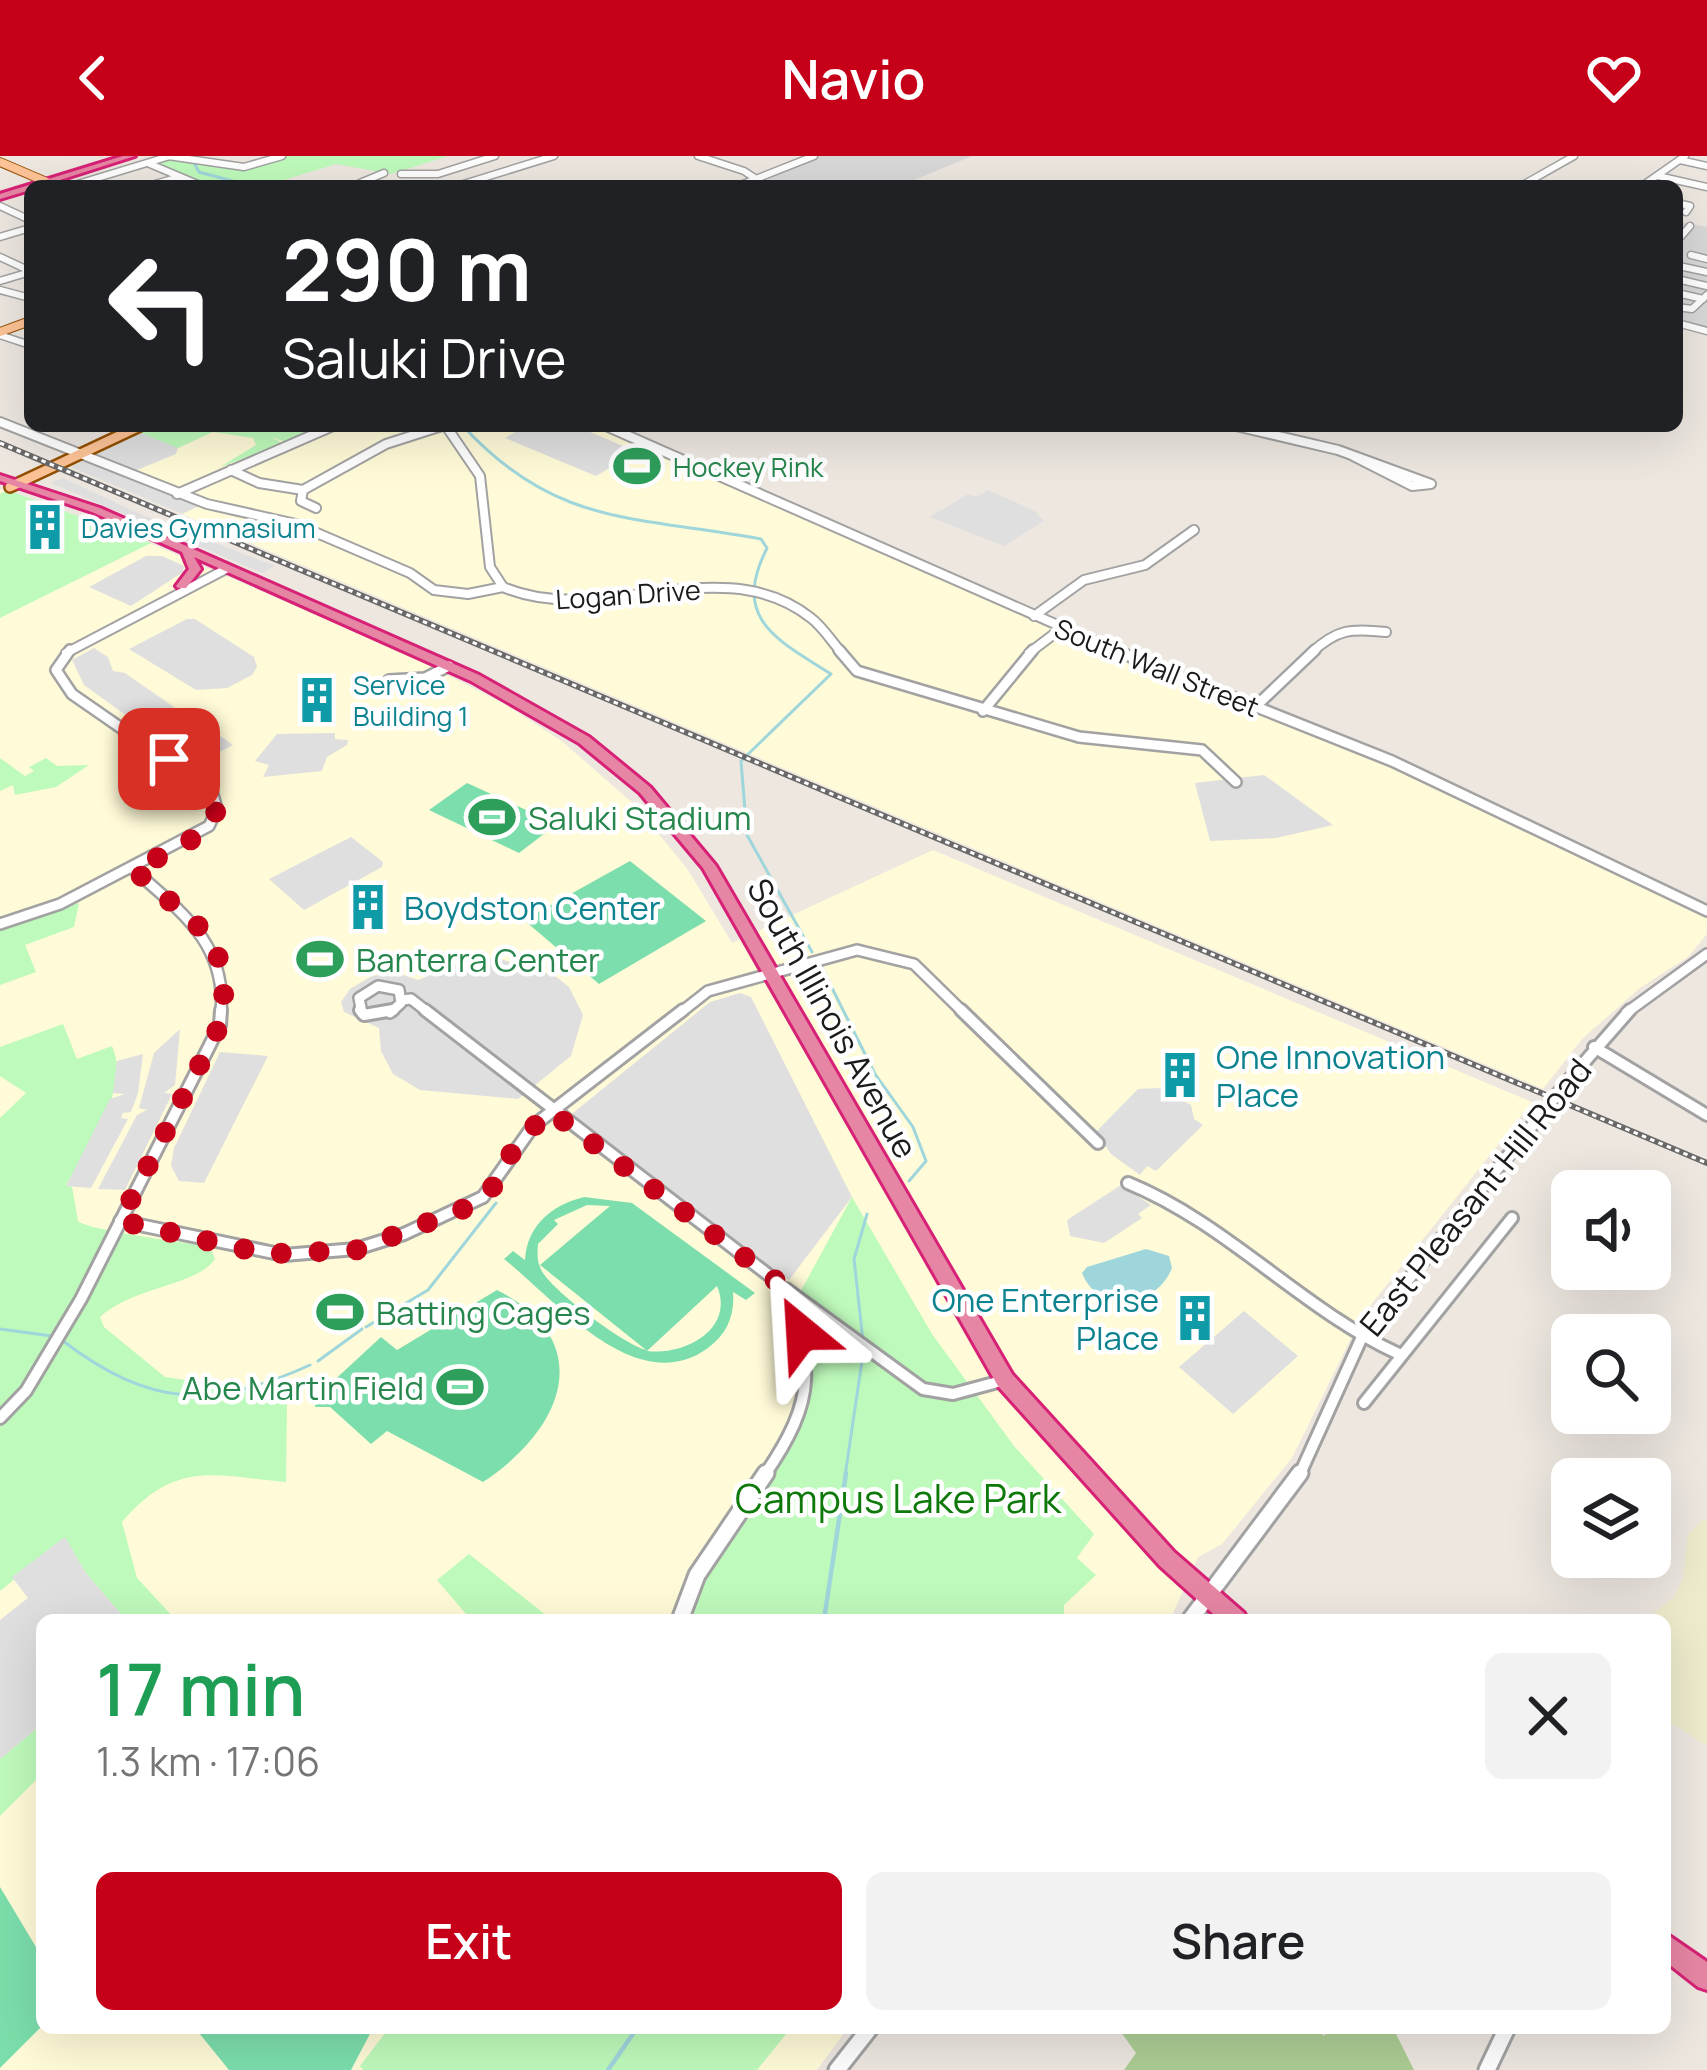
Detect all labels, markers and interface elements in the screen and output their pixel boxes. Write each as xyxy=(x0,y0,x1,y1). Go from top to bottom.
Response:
text: Navio xyxy=(781,41,926,115)
icon: back xyxy=(60,45,126,111)
icon: heart xyxy=(1581,45,1647,111)
text: 290 m xyxy=(282,211,532,326)
icon: left xyxy=(84,228,240,384)
text: Saluki Drive xyxy=(282,320,566,394)
sports icon: Hockey Rink xyxy=(612,441,662,491)
place label: Hockey Rink xyxy=(673,448,824,485)
building icon: Davies Gymnasium xyxy=(20,502,70,552)
place label: Davies Gymnasium xyxy=(81,509,316,546)
street label: Logan Drive xyxy=(554,570,702,618)
street label: South Wall Street xyxy=(1049,609,1265,725)
place label: Service Building 1 xyxy=(353,666,468,734)
building icon: Service Building 1 xyxy=(292,675,342,725)
pin xyxy=(118,708,220,810)
icon: arrive xyxy=(136,726,202,792)
sports icon: Saluki Stadium xyxy=(467,792,517,842)
place label: Saluki Stadium xyxy=(528,795,751,840)
street label: South Illinois Avenue xyxy=(737,870,929,1166)
building icon: Boydston Center xyxy=(343,882,393,932)
place label: Boydston Center xyxy=(404,885,661,930)
sports icon: Banterra Center xyxy=(295,934,345,984)
place label: Banterra Center xyxy=(356,937,600,982)
place label: One Innovation Place xyxy=(1216,1034,1445,1117)
street label: East Pleasant Hill Road xyxy=(1349,1049,1601,1345)
building icon: One Innovation Place xyxy=(1155,1050,1205,1100)
map controls xyxy=(1551,1170,1671,1578)
button: sound xyxy=(1551,1170,1671,1290)
position arrow xyxy=(739,1270,865,1396)
place label: One Enterprise Place xyxy=(932,1277,1159,1360)
sports icon: Batting Cages xyxy=(315,1287,365,1337)
place label: Batting Cages xyxy=(376,1290,591,1335)
building icon: One Enterprise Place xyxy=(1170,1293,1220,1343)
button: search xyxy=(1551,1314,1671,1434)
sports icon: Abe Martin Field xyxy=(435,1362,485,1412)
place label: Abe Martin Field xyxy=(182,1365,424,1410)
button: layers xyxy=(1551,1458,1671,1578)
park label: Campus Lake Park xyxy=(735,1471,1063,1525)
text: 17 min xyxy=(96,1639,305,1738)
button: close xyxy=(1485,1653,1611,1779)
text: 1.3 km · 17:06 xyxy=(96,1734,320,1788)
button: Exit xyxy=(96,1872,842,2010)
button: Share xyxy=(866,1872,1611,2010)

